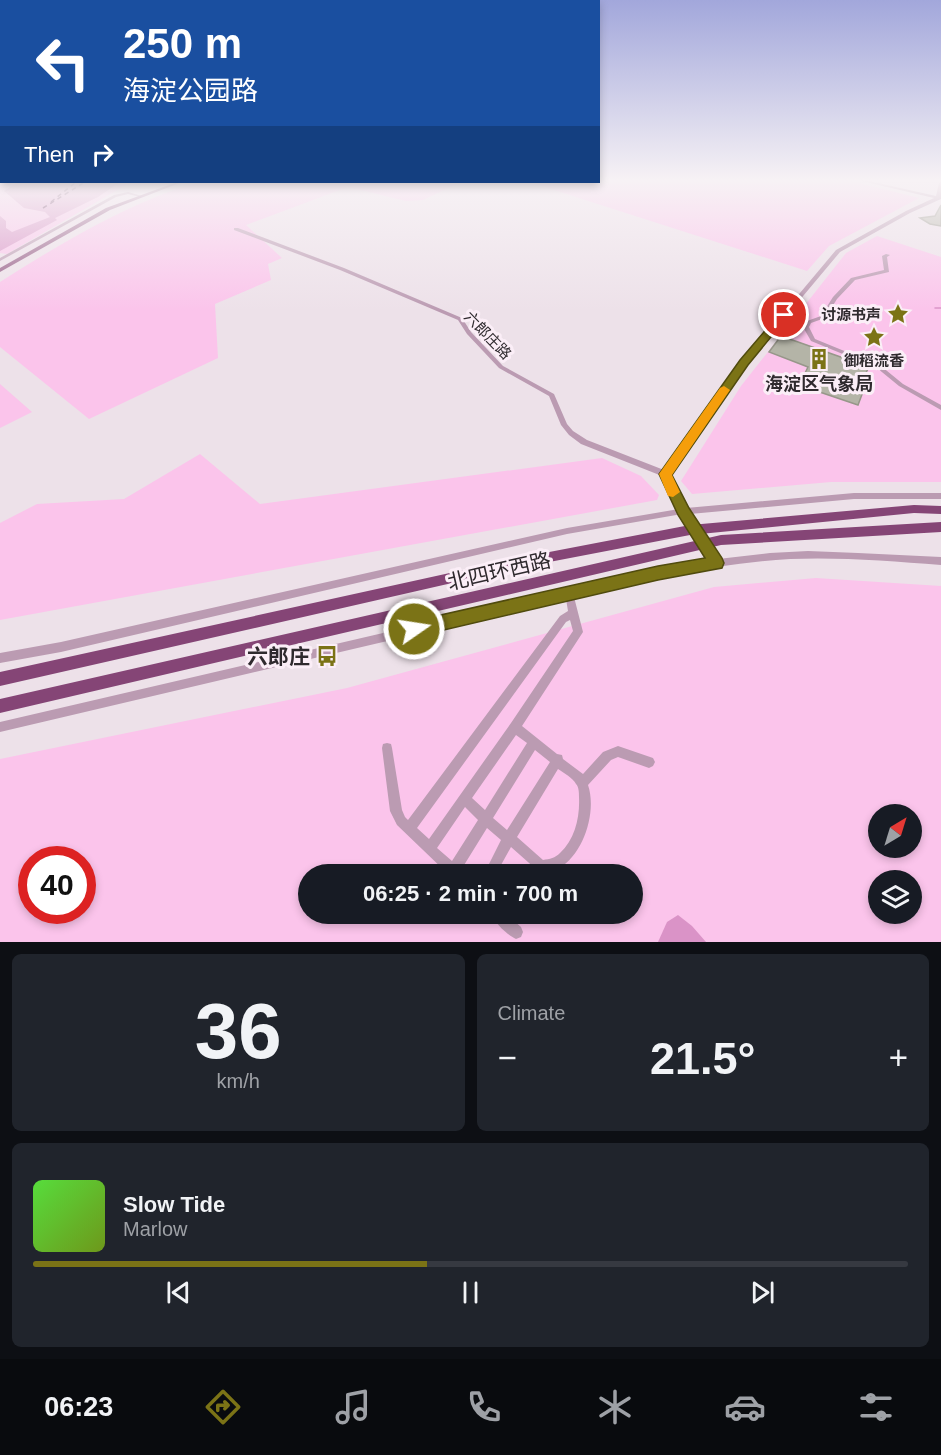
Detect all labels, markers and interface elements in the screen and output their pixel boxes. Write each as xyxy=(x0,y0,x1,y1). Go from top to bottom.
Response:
text: 250 m xyxy=(123,20,242,67)
icon: left xyxy=(24,24,102,102)
text: 海淀公园路 xyxy=(123,76,258,106)
icon: right xyxy=(86,138,119,171)
text: Then xyxy=(24,142,74,167)
pin xyxy=(758,289,809,340)
icon: arrive xyxy=(767,298,800,331)
place icon: 讨源书声 xyxy=(886,302,910,326)
place label: 讨源书声 xyxy=(821,306,881,323)
street label: 六郎庄路 xyxy=(461,308,515,362)
place icon: 御稻流香 xyxy=(862,325,886,349)
building icon: 海淀区气象局 xyxy=(807,347,831,371)
place label: 御稻流香 xyxy=(844,352,904,369)
place label: 海淀区气象局 xyxy=(765,374,873,394)
street label: 北四环西路 xyxy=(445,548,553,594)
position arrow xyxy=(382,597,446,661)
bus stop icon: 六郎庄 xyxy=(315,644,339,668)
place label: 六郎庄 xyxy=(247,645,310,668)
north arrow xyxy=(868,804,922,858)
map controls xyxy=(868,804,922,924)
speed limit sign: 40 xyxy=(18,846,96,924)
button: layers xyxy=(868,870,922,924)
text: 06:25 · 2 min · 700 m xyxy=(363,881,578,906)
text: 36 xyxy=(195,987,282,1075)
text: Climate xyxy=(498,1002,565,1024)
text: 21.5° xyxy=(650,1033,756,1084)
text: − xyxy=(498,1039,517,1076)
text: + xyxy=(889,1039,908,1076)
text: km/h xyxy=(217,1070,260,1092)
text: Slow Tide xyxy=(123,1192,225,1217)
text: Marlow xyxy=(123,1218,187,1240)
icon: previous xyxy=(162,1276,195,1309)
icon: pause xyxy=(454,1276,487,1309)
icon: next xyxy=(746,1276,779,1309)
icon: directions xyxy=(202,1386,244,1428)
icon: music xyxy=(332,1386,374,1428)
icon: phone xyxy=(463,1386,505,1428)
icon: climate xyxy=(594,1386,636,1428)
icon: car xyxy=(724,1386,766,1428)
icon: filters xyxy=(855,1386,897,1428)
text: 06:23 xyxy=(44,1392,113,1422)

